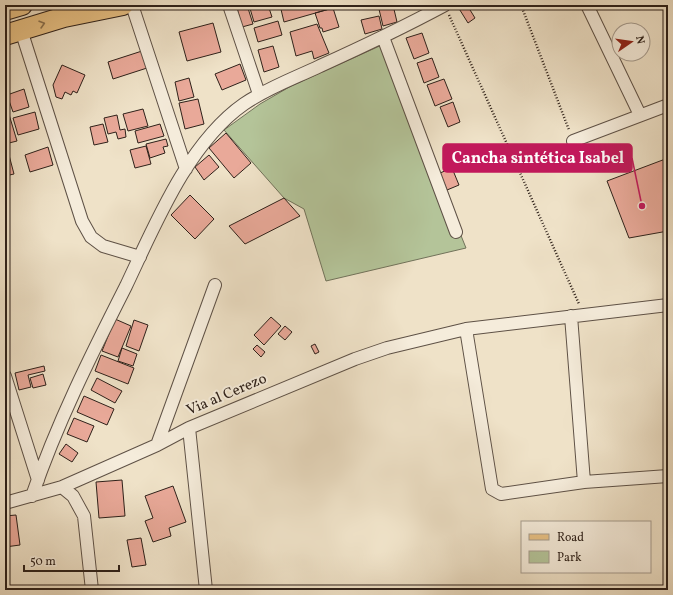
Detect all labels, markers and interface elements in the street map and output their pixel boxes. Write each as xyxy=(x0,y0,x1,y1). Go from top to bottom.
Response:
one-way arrow xyxy=(39,20,46,29)
north arrow xyxy=(611,22,651,62)
text: N xyxy=(631,35,647,46)
callout: Cancha sintética Isabel xyxy=(443,144,632,172)
text: Cancha sintética Isabel xyxy=(452,148,625,170)
street label: Via al Cerezo xyxy=(184,369,270,421)
legend xyxy=(521,521,651,573)
text: Road xyxy=(557,530,584,546)
scale bar xyxy=(24,547,119,573)
text: Park xyxy=(557,550,582,566)
text: 50 m xyxy=(30,554,56,570)

